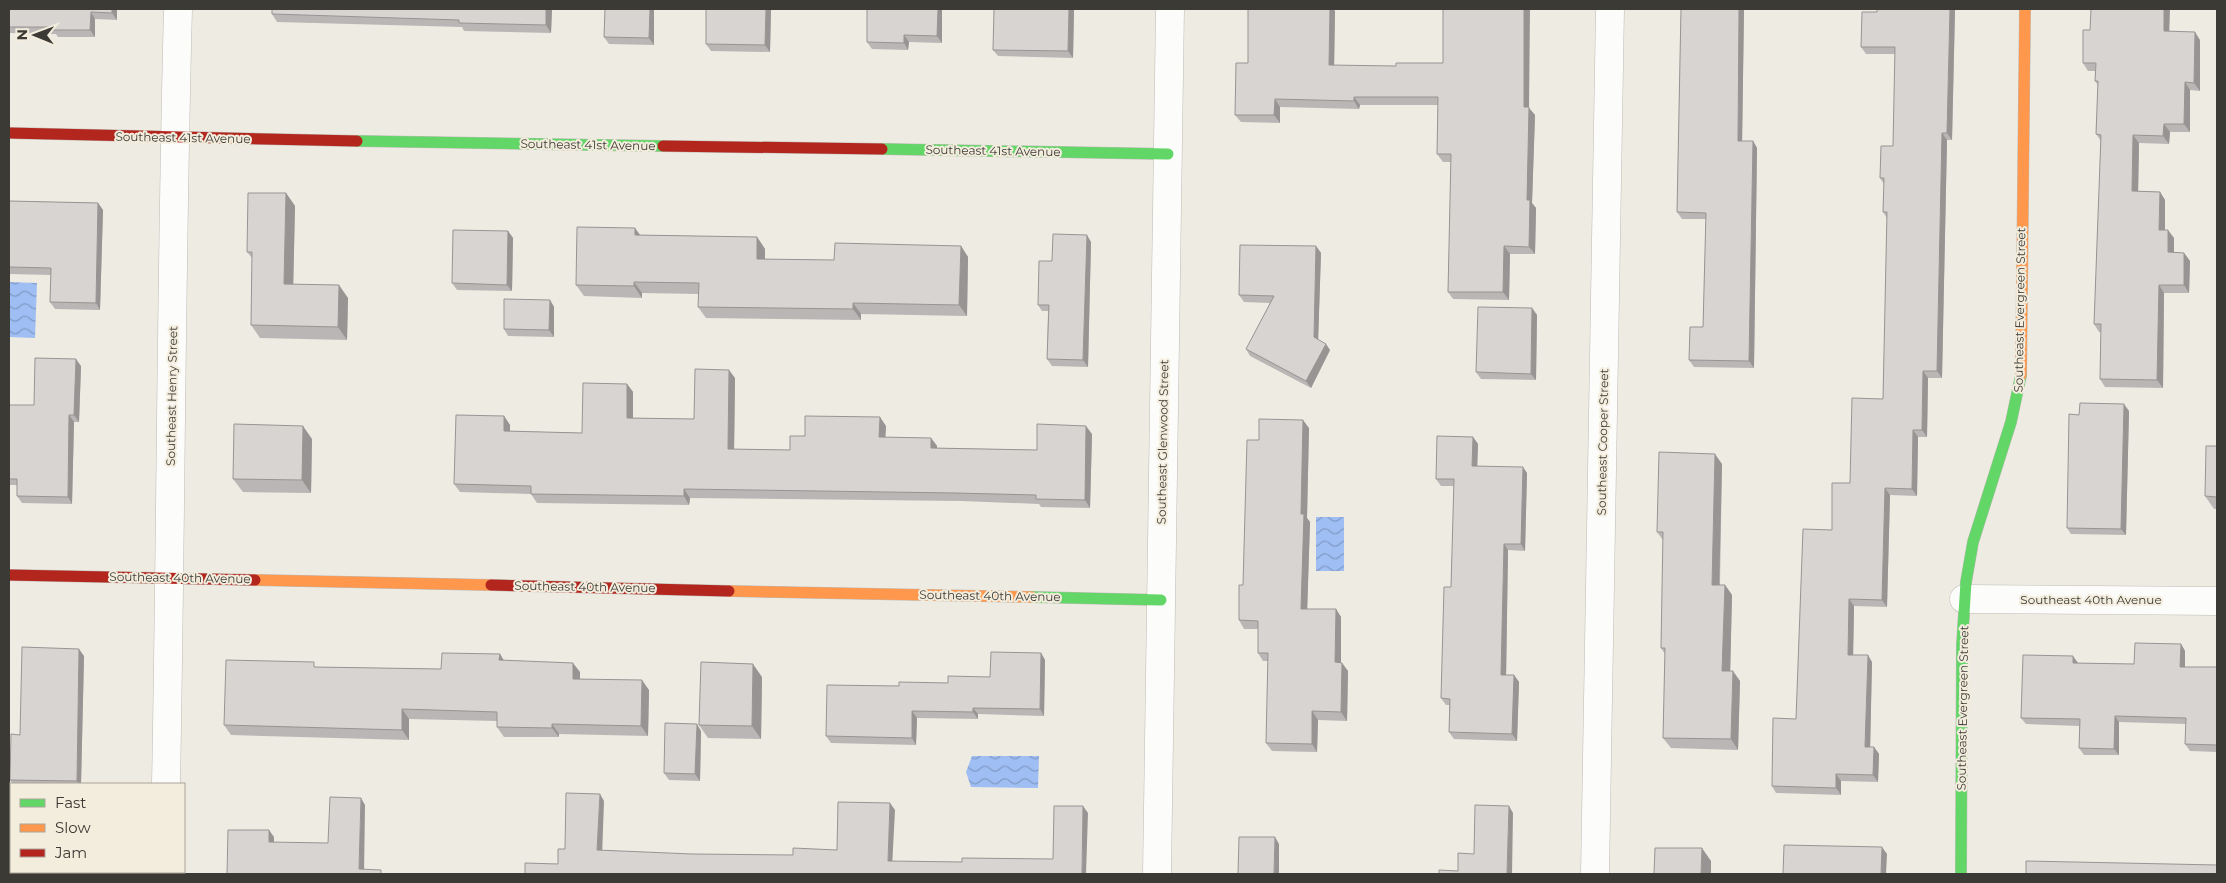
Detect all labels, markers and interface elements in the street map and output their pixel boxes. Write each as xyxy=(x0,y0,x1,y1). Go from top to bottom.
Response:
north arrow xyxy=(10,10,60,60)
text: N xyxy=(13,29,31,41)
street label: Southeast 41st Avenue xyxy=(115,129,251,146)
street label: Southeast 41st Avenue xyxy=(520,136,656,153)
street label: Southeast 41st Avenue xyxy=(925,142,1061,159)
street label: Southeast Evergreen Street xyxy=(2011,227,2028,393)
street label: Southeast Henry Street xyxy=(163,326,180,466)
street label: Southeast Glenwood Street xyxy=(1154,359,1171,524)
street label: Southeast Cooper Street xyxy=(1594,368,1611,516)
street label: Southeast 40th Avenue xyxy=(109,569,251,586)
street label: Southeast 40th Avenue xyxy=(514,578,656,595)
street label: Southeast 40th Avenue xyxy=(919,587,1061,604)
street label: Southeast 40th Avenue xyxy=(2020,592,2162,607)
street label: Southeast Evergreen Street xyxy=(1954,625,1971,791)
legend xyxy=(10,783,185,873)
text: Fast xyxy=(55,793,86,812)
text: Slow xyxy=(55,818,91,837)
text: Jam xyxy=(54,843,87,862)

